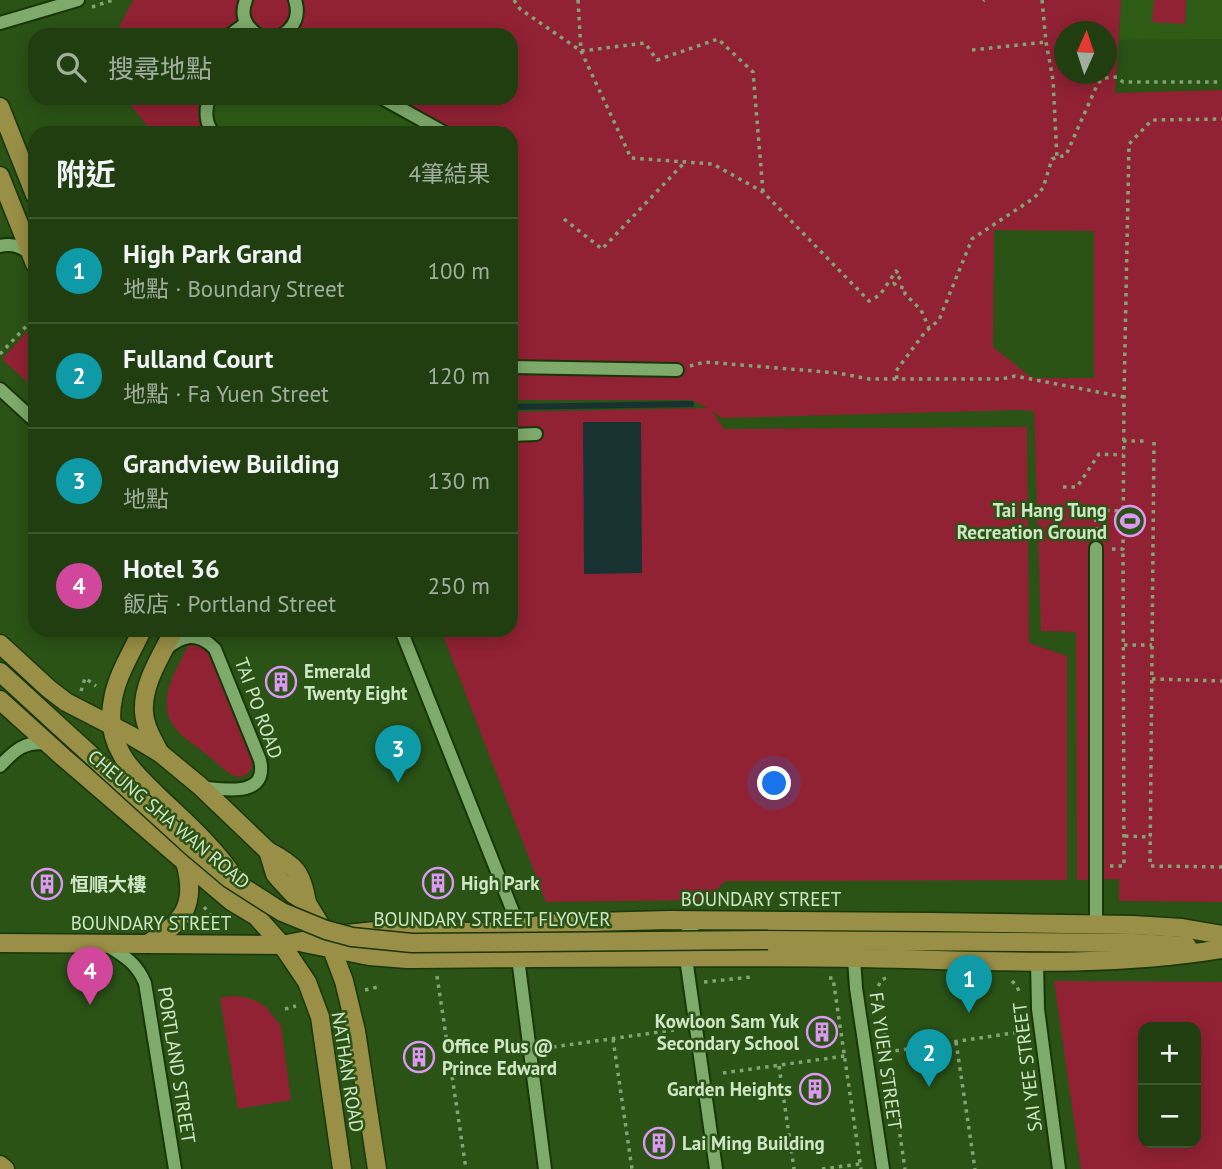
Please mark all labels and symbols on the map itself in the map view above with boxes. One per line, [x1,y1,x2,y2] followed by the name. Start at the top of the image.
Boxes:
[1054,21,1117,84] north arrow
[957,498,1107,544] place label: Tai Hang Tung Recreation Ground
[1113,504,1147,538] sports icon: Tai Hang Tung Recreation Ground
[230,654,288,762] street label: TAI PO ROAD
[304,659,408,705] place label: Emerald Twenty Eight
[264,665,298,699] building icon: Emerald Twenty Eight
[375,725,421,783] pin: 3
[83,744,255,894] street label: CHEUNG SHA WAN ROAD
[757,766,791,800] your location
[421,866,455,900] building icon: High Park
[30,867,64,901] building icon: 恒順大樓
[461,871,540,895] place label: High Park
[70,872,146,896] place label: 恒順大樓
[681,887,842,911] street label: BOUNDARY STREET
[373,907,611,931] street label: BOUNDARY STREET FLYOVER
[71,911,232,935] street label: BOUNDARY STREET
[67,947,113,1005] pin: 4
[946,955,992,1013] pin: 1
[153,985,201,1145] street label: PORTLAND STREET
[864,991,908,1132] street label: FA YUEN STREET
[1007,1001,1047,1133] street label: SAI YEE STREET
[655,1009,800,1055] place label: Kowloon Sam Yuk Secondary School
[327,1010,369,1134] street label: NATHAN ROAD
[805,1015,839,1049] building icon: Kowloon Sam Yuk Secondary School
[906,1029,952,1087] pin: 2
[442,1034,557,1080] place label: Office Plus @ Prince Edward
[402,1040,436,1074] building icon: Office Plus @ Prince Edward
[798,1072,832,1106] building icon: Garden Heights
[667,1077,792,1101] place label: Garden Heights
[642,1126,676,1160] building icon: Lai Ming Building
[682,1131,825,1155] place label: Lai Ming Building

